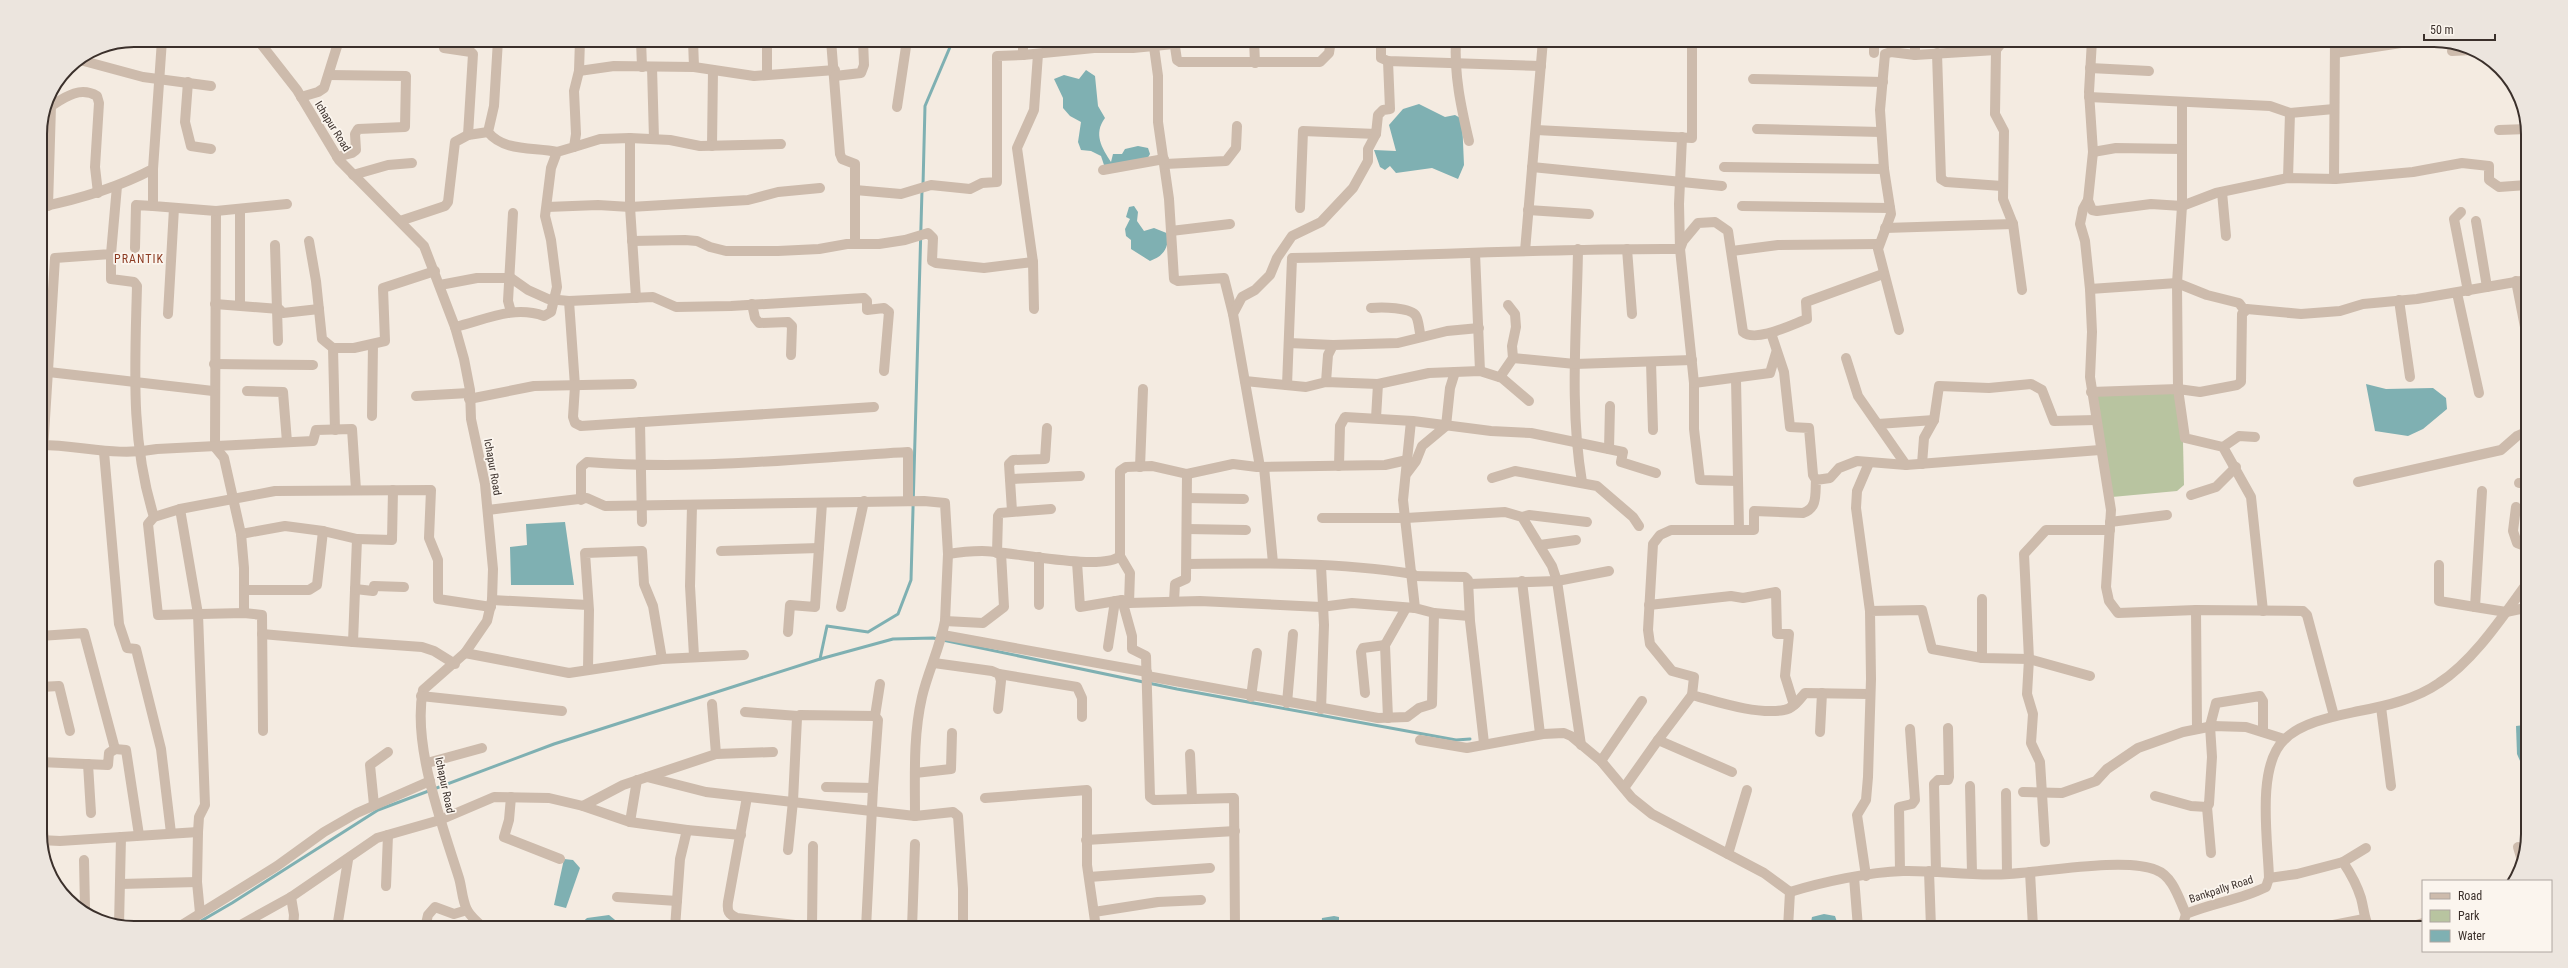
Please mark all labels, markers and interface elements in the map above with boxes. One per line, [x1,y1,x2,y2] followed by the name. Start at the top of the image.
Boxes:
[2424,16,2495,42] scale bar
[2430,23,2454,37] text: 50 m
[312,99,353,154] street label: Ichapur Road
[114,252,164,266] district label: PRANTIK
[481,438,504,496] street label: Ichapur Road
[432,756,457,814] street label: Ichapur Road
[2188,873,2255,906] street label: Bankpally Road
[2422,880,2552,952] legend
[2458,889,2482,903] text: Road
[2458,909,2480,923] text: Park
[2458,929,2486,943] text: Water

